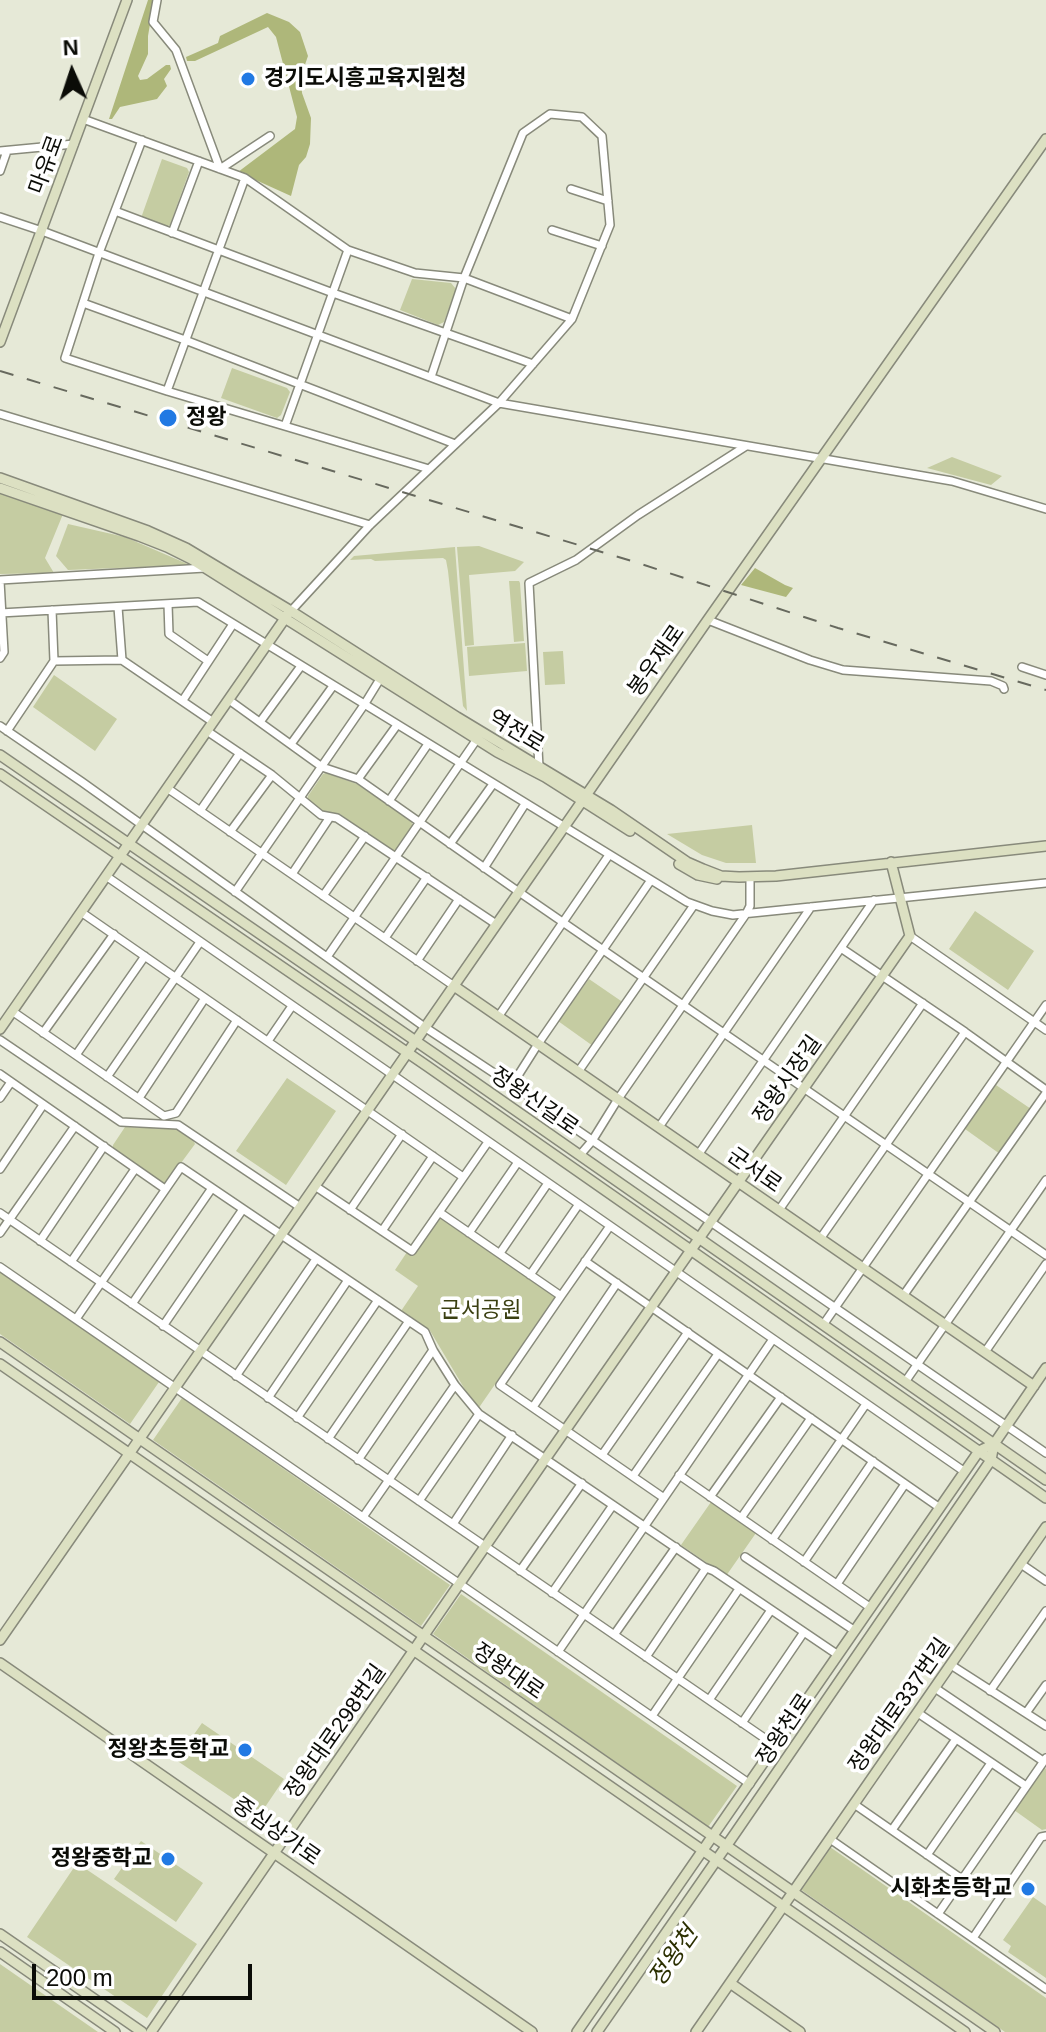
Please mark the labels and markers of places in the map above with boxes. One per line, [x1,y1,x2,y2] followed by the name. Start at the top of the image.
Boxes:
[264,66,466,92] place label: 경기도시흥교육지원청
[239,70,257,88] marker: 경기도시흥교육지원청
[186,405,226,431] place label: 정왕
[157,407,179,429] marker: 정왕
[108,1737,229,1763] place label: 정왕초등학교
[236,1741,254,1759] marker: 정왕초등학교
[51,1846,152,1872] place label: 정왕중학교
[159,1850,177,1868] marker: 정왕중학교
[891,1876,1012,1902] place label: 시화초등학교
[1019,1880,1037,1898] marker: 시화초등학교

